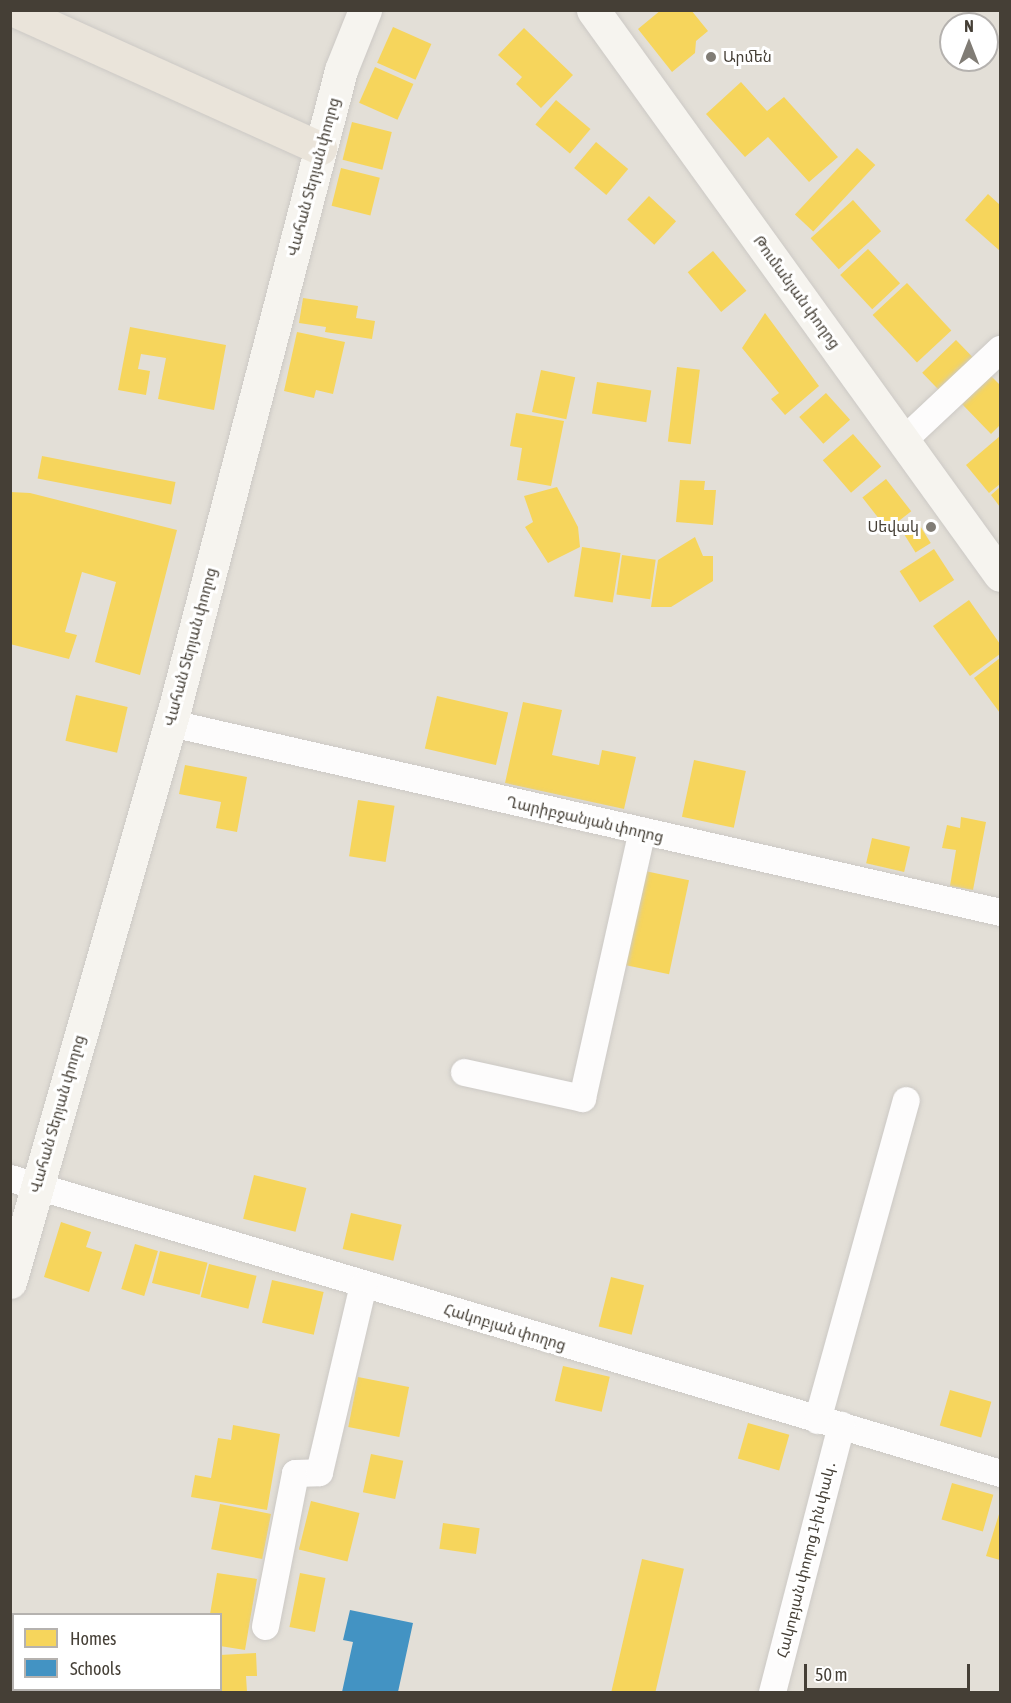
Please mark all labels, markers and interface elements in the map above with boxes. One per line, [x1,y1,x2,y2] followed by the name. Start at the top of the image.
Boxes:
[939,12,999,72] north arrow
[964,17,974,35] text: N
[723,48,772,66] place label: Արմեն
[704,50,718,64] marker: Արմեն
[283,96,343,258] street label: Վահան Տերյան փողոց
[750,232,844,352] street label: Թումանյան փողոց
[867,518,919,536] place label: Սեվակ
[924,520,938,534] marker: Սեվակ
[160,566,220,728] street label: Վահան Տերյան փողոց
[505,792,665,846] street label: Ղարիբջանյան փողոց
[26,1033,88,1195] street label: Վահան Տերյան փողոց
[442,1300,568,1354] street label: Հակոբյան փողոց
[773,1458,839,1660] street label: Հակոբյան փողոց 1-ին փակ․
[12,1613,222,1691] legend
[70,1628,116,1649] text: Homes
[807,1652,974,1690] scale bar
[70,1658,121,1679] text: Schools
[815,1664,847,1685] text: 50 m

